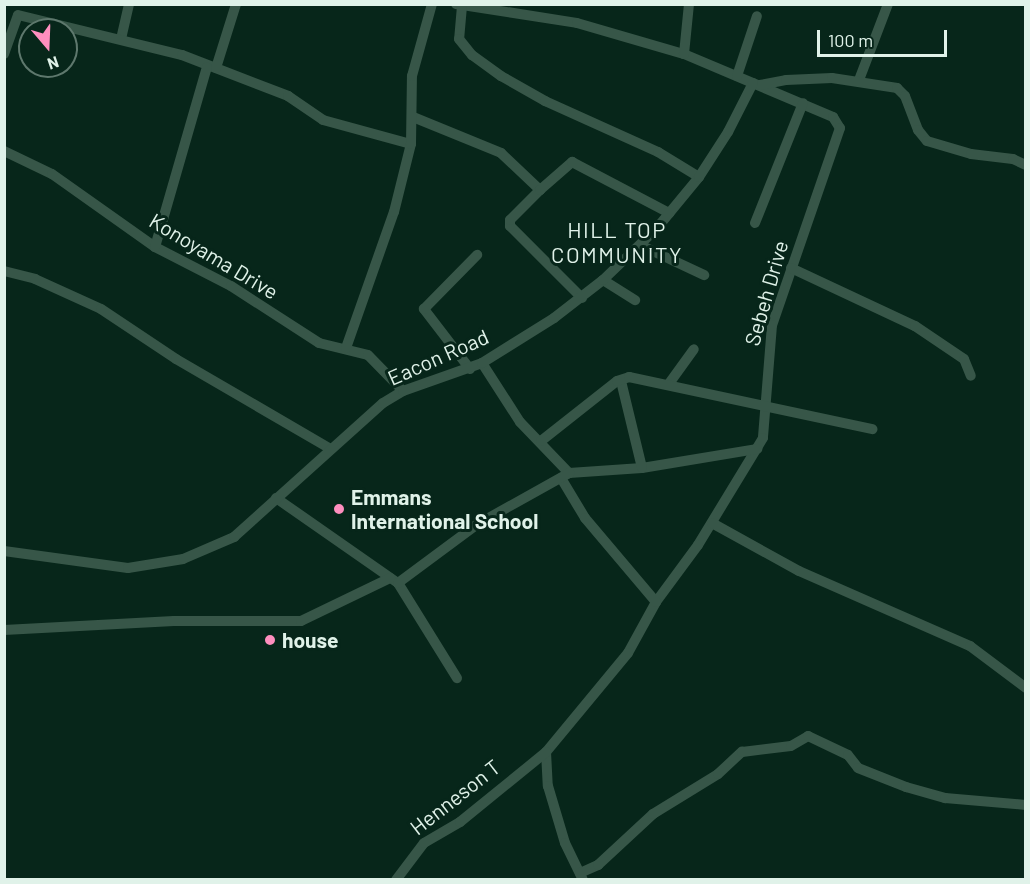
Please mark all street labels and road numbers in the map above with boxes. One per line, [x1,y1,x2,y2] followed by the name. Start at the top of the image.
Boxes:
[145,208,283,304] street label: Konoyama Drive
[739,237,793,349] street label: Sebeh Drive
[384,324,492,390] street label: Eacon Road
[405,754,505,840] street label: Henneson T

